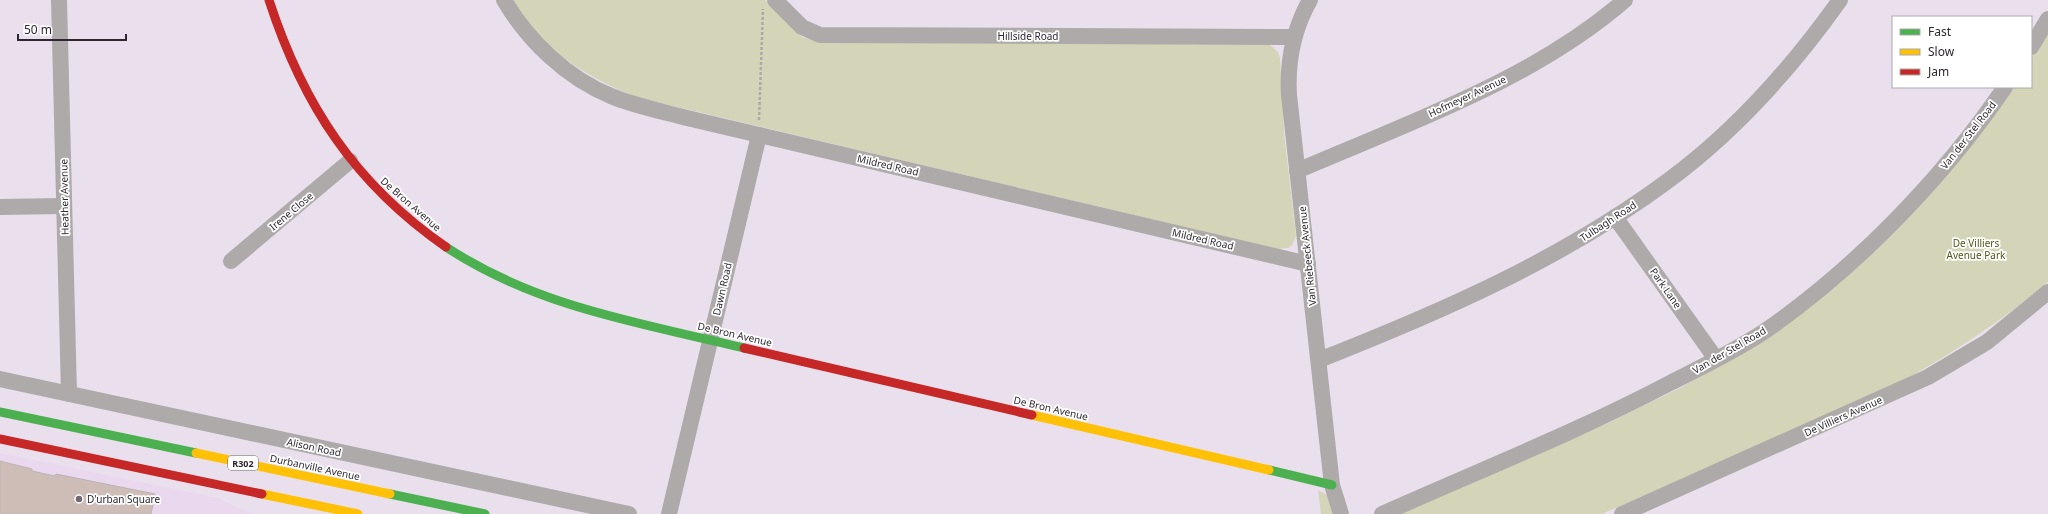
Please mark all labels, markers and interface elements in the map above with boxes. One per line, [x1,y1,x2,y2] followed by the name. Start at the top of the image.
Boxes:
[18,16,126,42] scale bar
[1892,16,2032,88] legend
[24,21,52,38] text: 50 m
[1928,23,1952,40] text: Fast
[998,29,1058,43] street label: Hillside Road
[1928,43,1955,60] text: Slow
[1927,63,1949,80] text: Jam
[1426,72,1508,120] street label: Hofmeyer Avenue
[1937,98,1999,172] street label: Van der Stel Road
[856,151,920,179] street label: Mildred Road
[56,159,72,235] street label: Heather Avenue
[378,174,445,234] street label: De Bron Avenue
[266,188,316,233] street label: Irene Close
[1577,198,1639,244] street label: Tulbagh Road
[1295,205,1319,306] street label: Van Riebeeck Avenue
[1171,225,1235,253] street label: Mildred Road
[1947,236,2006,262] park label: De Villiers Avenue Park
[709,261,735,317] street label: Dawn Road
[1647,265,1685,311] street label: Park Lane
[696,319,774,349] street label: De Bron Avenue
[1690,323,1768,377] street label: Van der Stel Road
[1802,392,1885,440] street label: De Villiers Avenue
[1012,393,1090,423] street label: De Bron Avenue
[286,434,342,460] street label: Alison Road
[269,451,362,483] street label: Durbanville Avenue
[228,456,258,470] road number: R302
[87,492,160,506] place label: D'urban Square
[74,494,84,504] marker: D'urban Square

